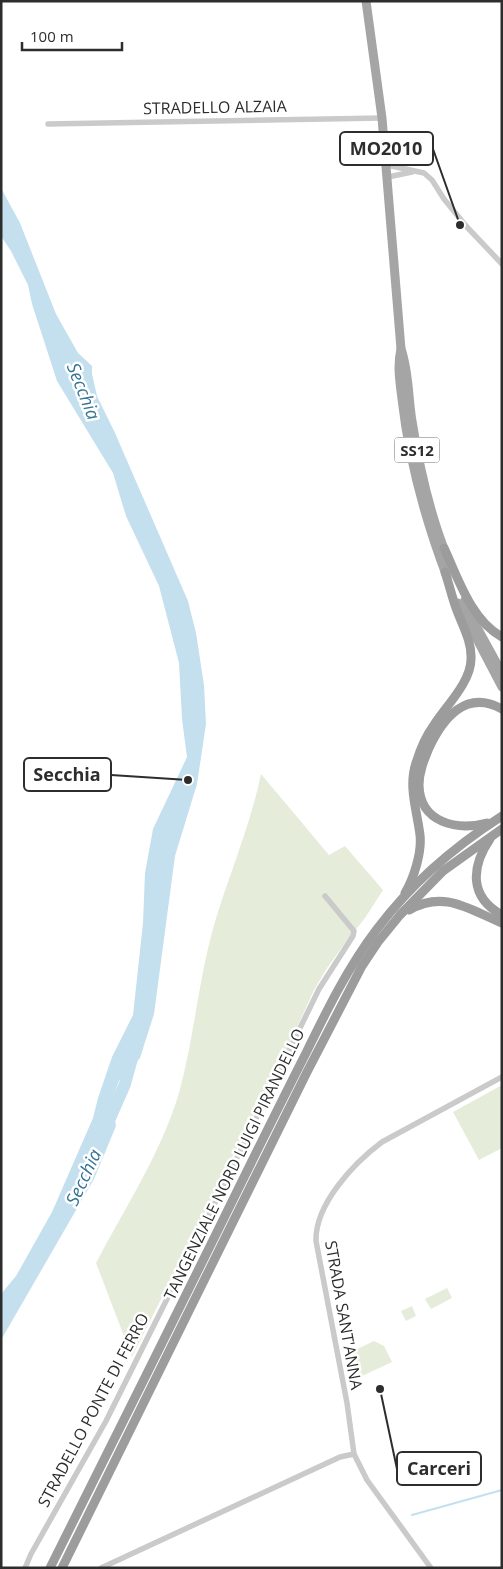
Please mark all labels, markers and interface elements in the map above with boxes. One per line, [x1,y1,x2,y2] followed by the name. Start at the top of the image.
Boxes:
[22,20,122,52] scale bar
[30,26,74,46] text: 100 m
[143,95,288,119] street label: STRADELLO ALZAIA
[340,132,433,165] callout: MO2010
[350,136,422,160] text: MO2010
[62,359,106,423] water label: Secchia
[394,438,440,462] road number: SS12
[24,758,111,791] callout: Secchia
[33,762,101,786] text: Secchia
[159,1025,309,1303] street label: TANGENZIALE NORD LUIGI PIRANDELLO
[60,1145,106,1209] water label: Secchia
[320,1239,368,1392] street label: STRADA SANT'ANNA
[32,1309,154,1511] street label: STRADELLO PONTE DI FERRO
[397,1452,481,1485] callout: Carceri
[407,1456,471,1480] text: Carceri

